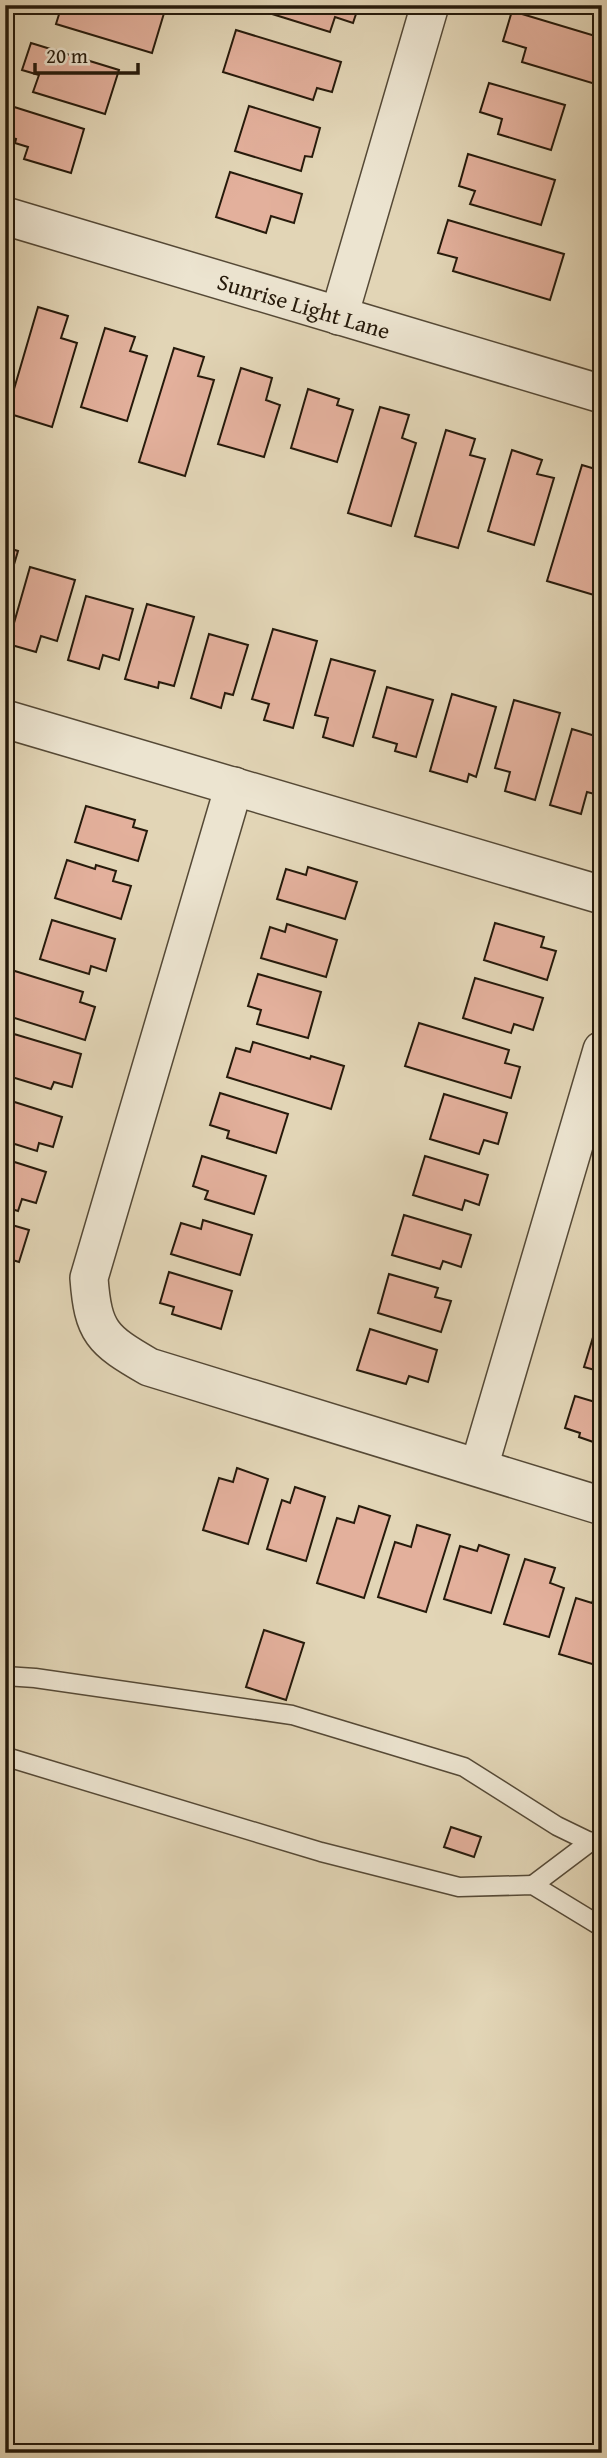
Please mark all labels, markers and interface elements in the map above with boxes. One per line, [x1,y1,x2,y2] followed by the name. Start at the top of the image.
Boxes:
[35,32,138,76] scale bar
[46,40,88,71] text: 20 m
[214,264,394,346] street label: Sunrise Light Lane

